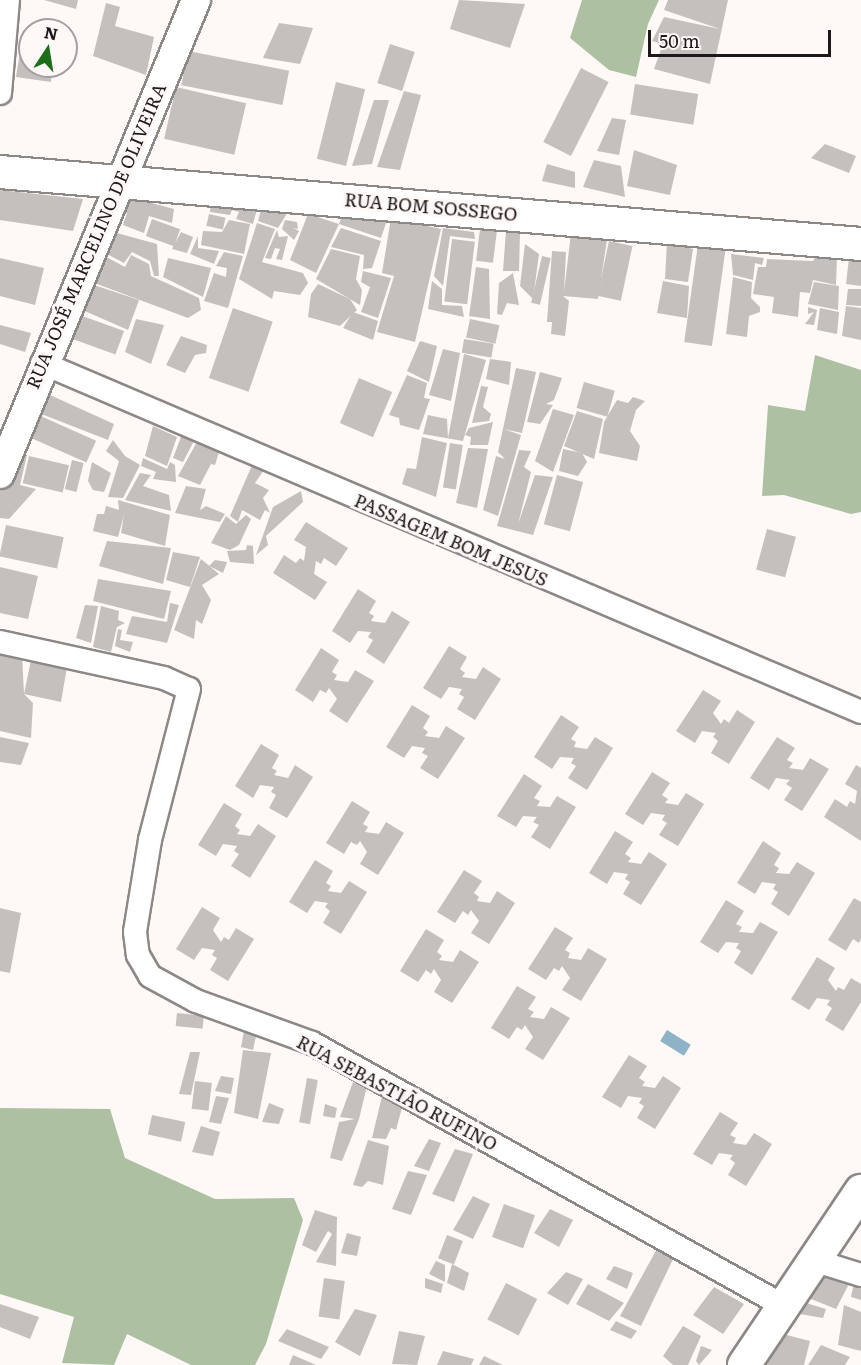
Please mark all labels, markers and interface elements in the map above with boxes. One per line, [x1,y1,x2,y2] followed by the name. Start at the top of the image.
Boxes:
[18,18,78,78] north arrow
[651,18,834,56] scale bar
[42,19,60,45] text: N
[659,27,700,54] text: 50 m
[22,80,170,392] street label: RUA JOSÉ MARCELINO DE OLIVEIRA
[344,189,518,225] street label: RUA BOM SOSSEGO
[351,489,551,591] street label: PASSAGEM BOM JESUS
[293,1031,501,1155] street label: RUA SEBASTIÃO RUFINO

